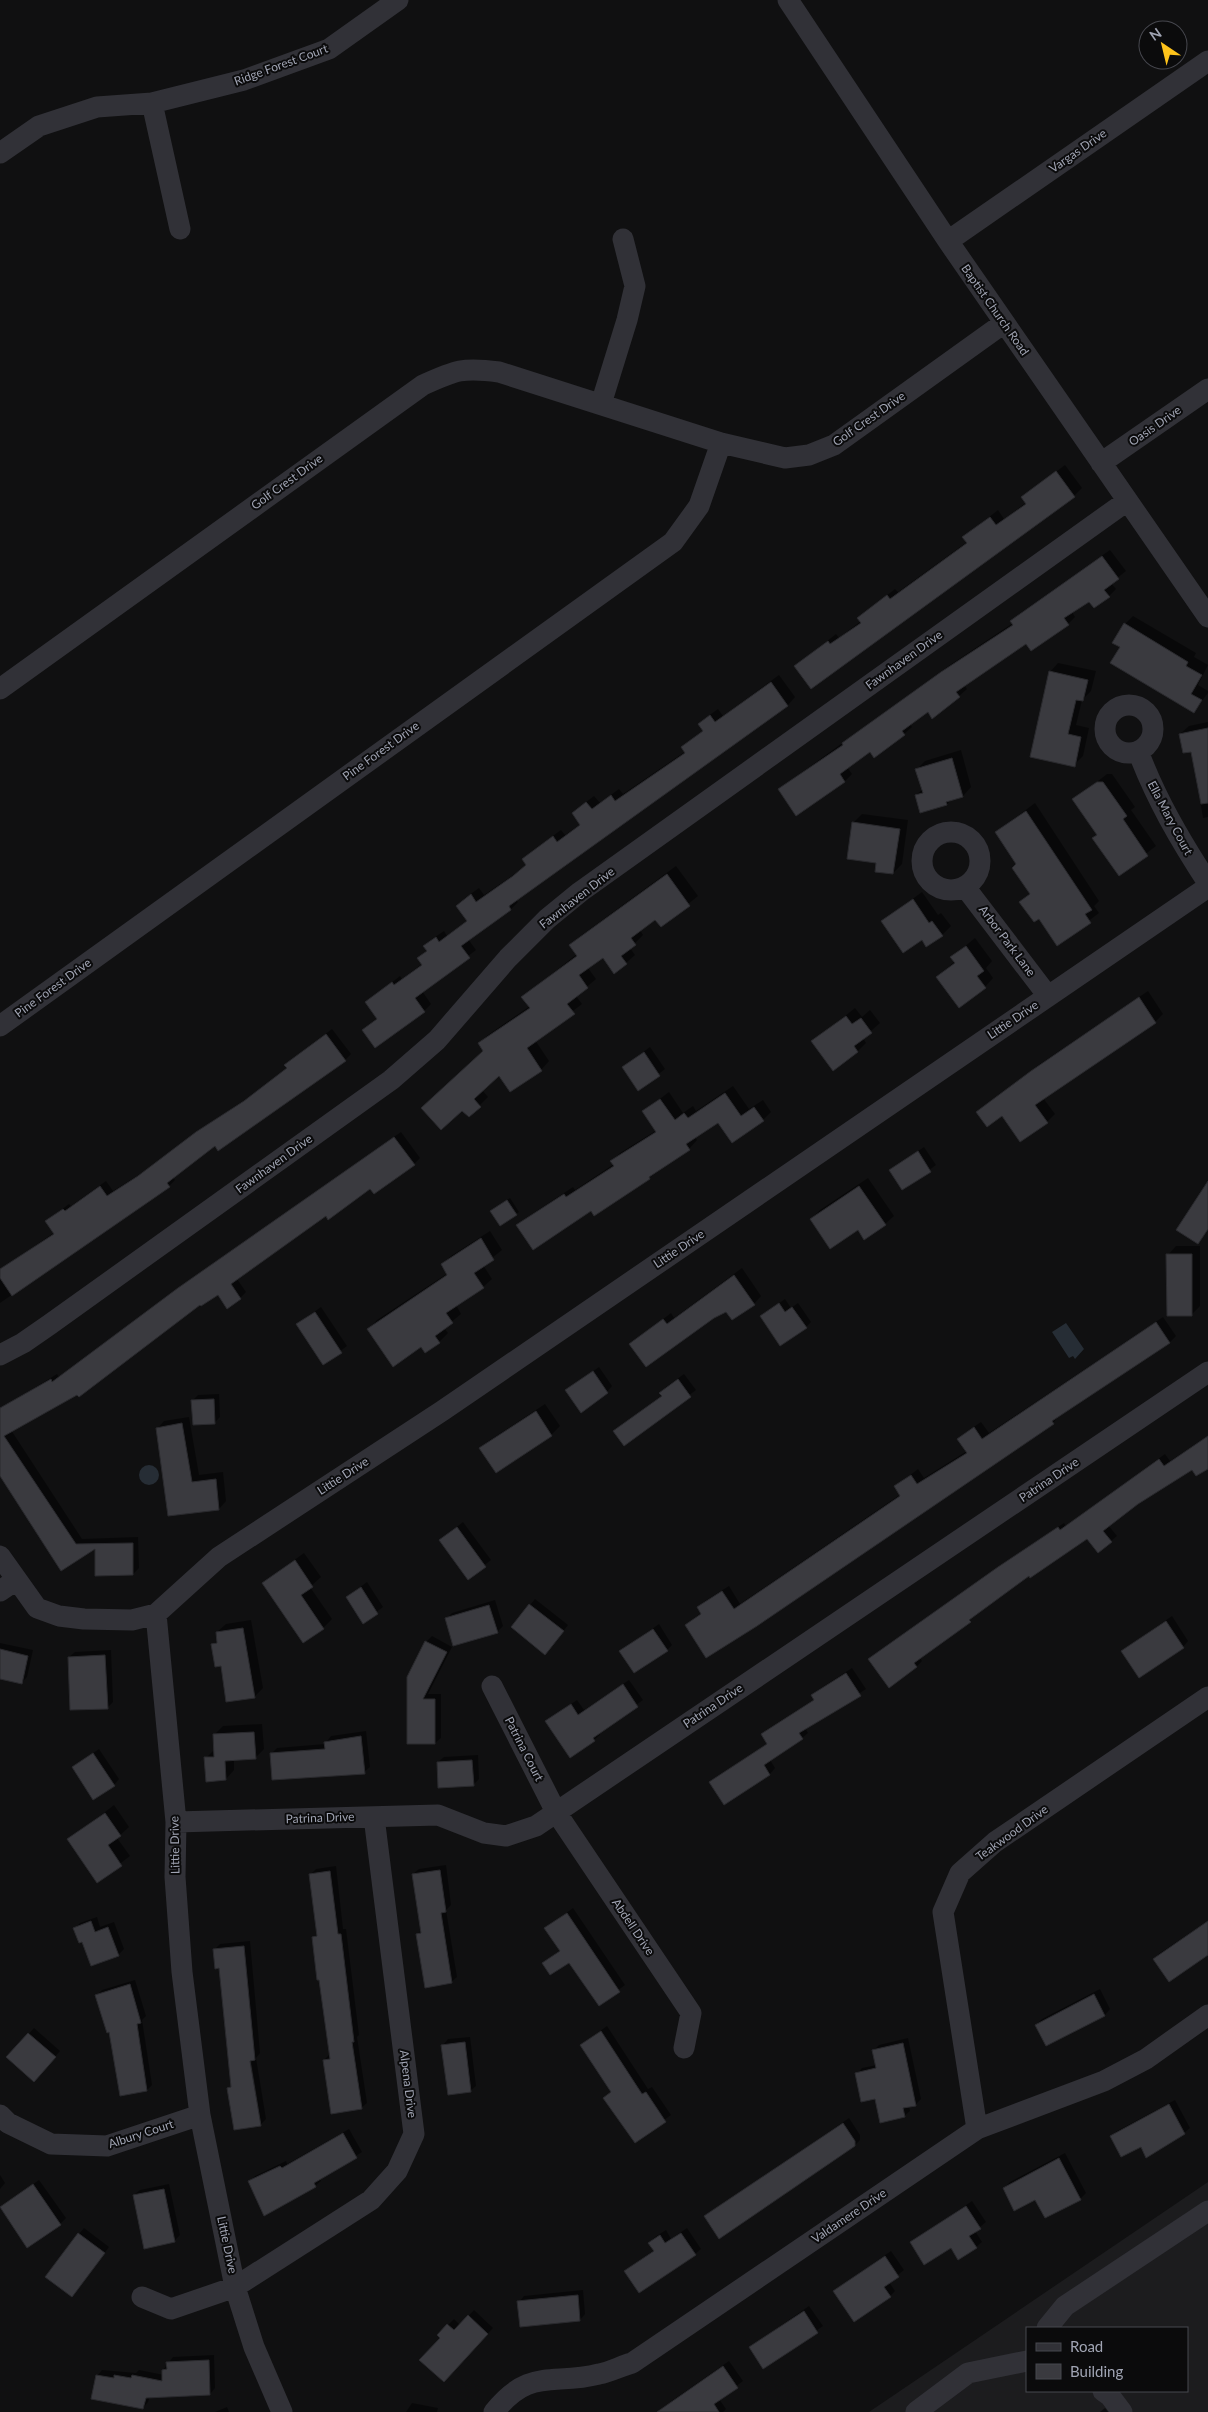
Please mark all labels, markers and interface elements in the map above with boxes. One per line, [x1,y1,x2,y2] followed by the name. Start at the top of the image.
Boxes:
[1138,20,1188,70] north arrow
[1146,24,1165,44] text: N
[232,40,330,88] street label: Ridge Forest Court
[1046,125,1109,176] street label: Vargas Drive
[958,261,1032,358] street label: Baptist Church Road
[830,388,908,449] street label: Golf Crest Drive
[1126,402,1184,449] street label: Oasis Drive
[248,451,326,513] street label: Golf Crest Drive
[862,627,945,692] street label: Fawnhaven Drive
[340,718,422,783] street label: Pine Forest Drive
[1145,778,1197,858] street label: Ella Mary Court
[536,864,617,932] street label: Fawnhaven Drive
[976,902,1039,979] street label: Arbor Park Lane
[12,955,94,1020] street label: Pine Forest Drive
[984,997,1041,1042] street label: Littie Drive
[232,1131,315,1196] street label: Fawnhaven Drive
[650,1226,707,1271] street label: Littie Drive
[314,1453,371,1498] street label: Littie Drive
[1016,1454,1081,1505] street label: Patrina Drive
[680,1680,745,1731] street label: Patrina Drive
[502,1714,547,1784] street label: Patrina Court
[973,1801,1051,1864] street label: Teakwood Drive
[285,1809,355,1826] street label: Patrina Drive
[166,1816,183,1874] street label: Littie Drive
[609,1895,658,1958] street label: Abdell Drive
[397,2049,420,2119] street label: Alpena Drive
[106,2116,176,2151] street label: Albury Court
[808,2185,889,2246] street label: Valdamere Drive
[214,2215,241,2275] street label: Littie Drive
[1026,2327,1188,2392] legend
[1070,2337,1103,2355] text: Road
[1070,2362,1123,2380] text: Building

